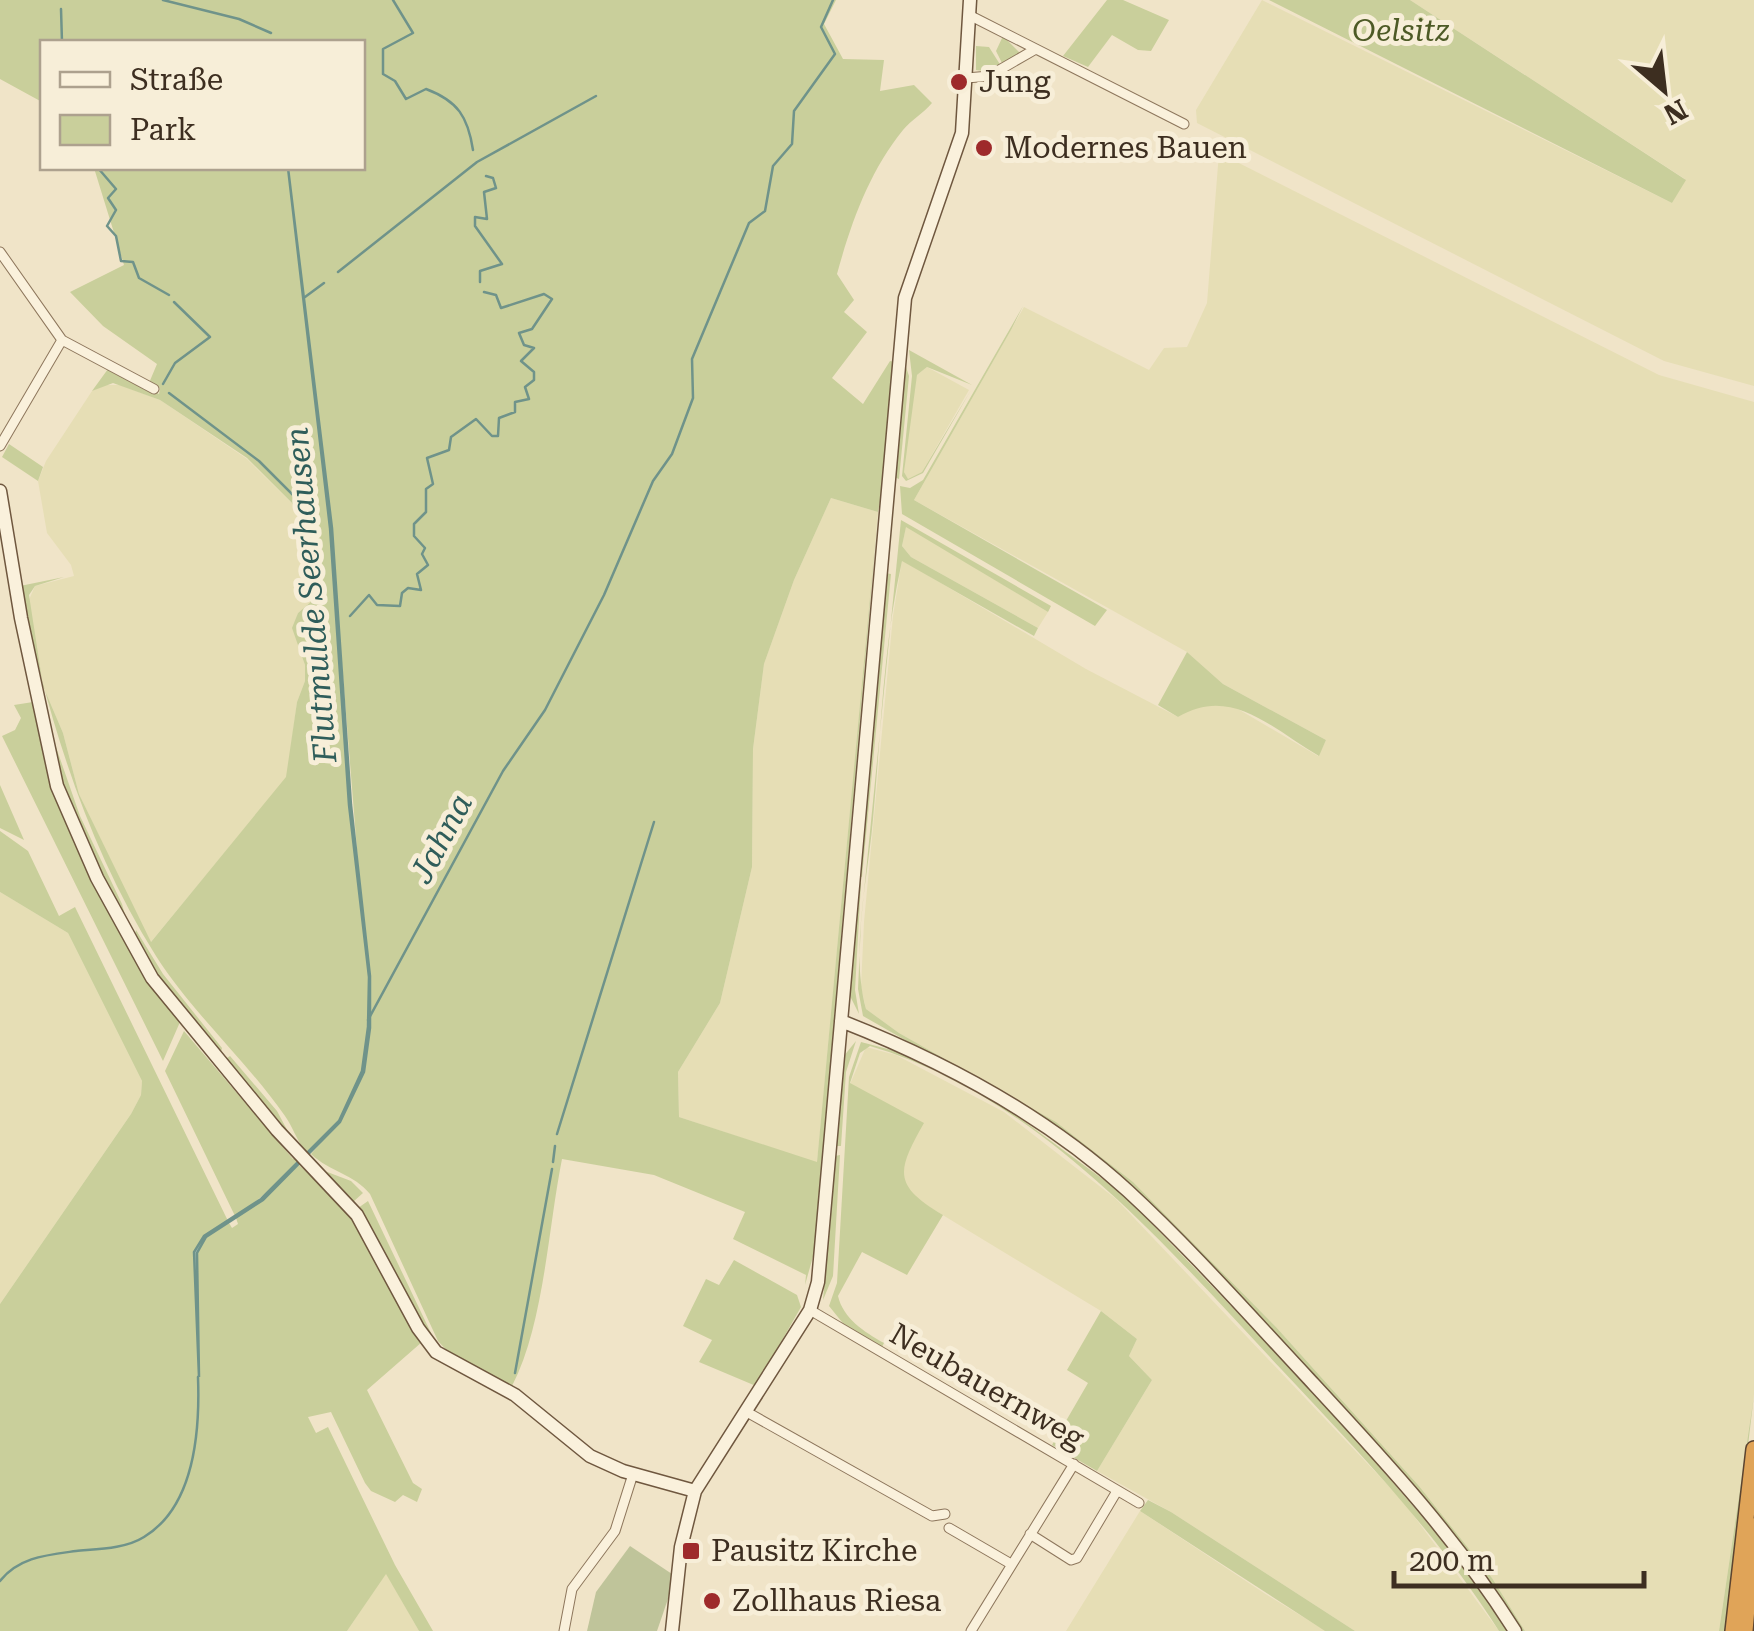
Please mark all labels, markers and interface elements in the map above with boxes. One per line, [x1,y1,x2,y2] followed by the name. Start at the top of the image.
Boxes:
[1352,13,1450,48] park label: Oelsitz
[40,40,365,170] legend
[1614,40,1714,140] north arrow
[130,62,223,97] text: Straße
[979,64,1051,99] place label: Jung
[948,71,970,93] marker: Jung
[1658,92,1693,131] text: N
[130,112,196,147] text: Park
[1004,130,1247,165] place label: Modernes Bauen
[973,137,995,159] marker: Modernes Bauen
[277,426,345,765] water label: Flutmulde Seerhausen
[401,787,480,890] water label: Jahna
[884,1316,1090,1455] street label: Neubauernweg
[1394,1526,1644,1588] scale bar
[711,1533,917,1568] place label: Pausitz Kirche
[680,1540,702,1562] marker: Pausitz Kirche
[1409,1543,1494,1578] text: 200 m
[732,1583,941,1618] place label: Zollhaus Riesa
[701,1590,723,1612] marker: Zollhaus Riesa

